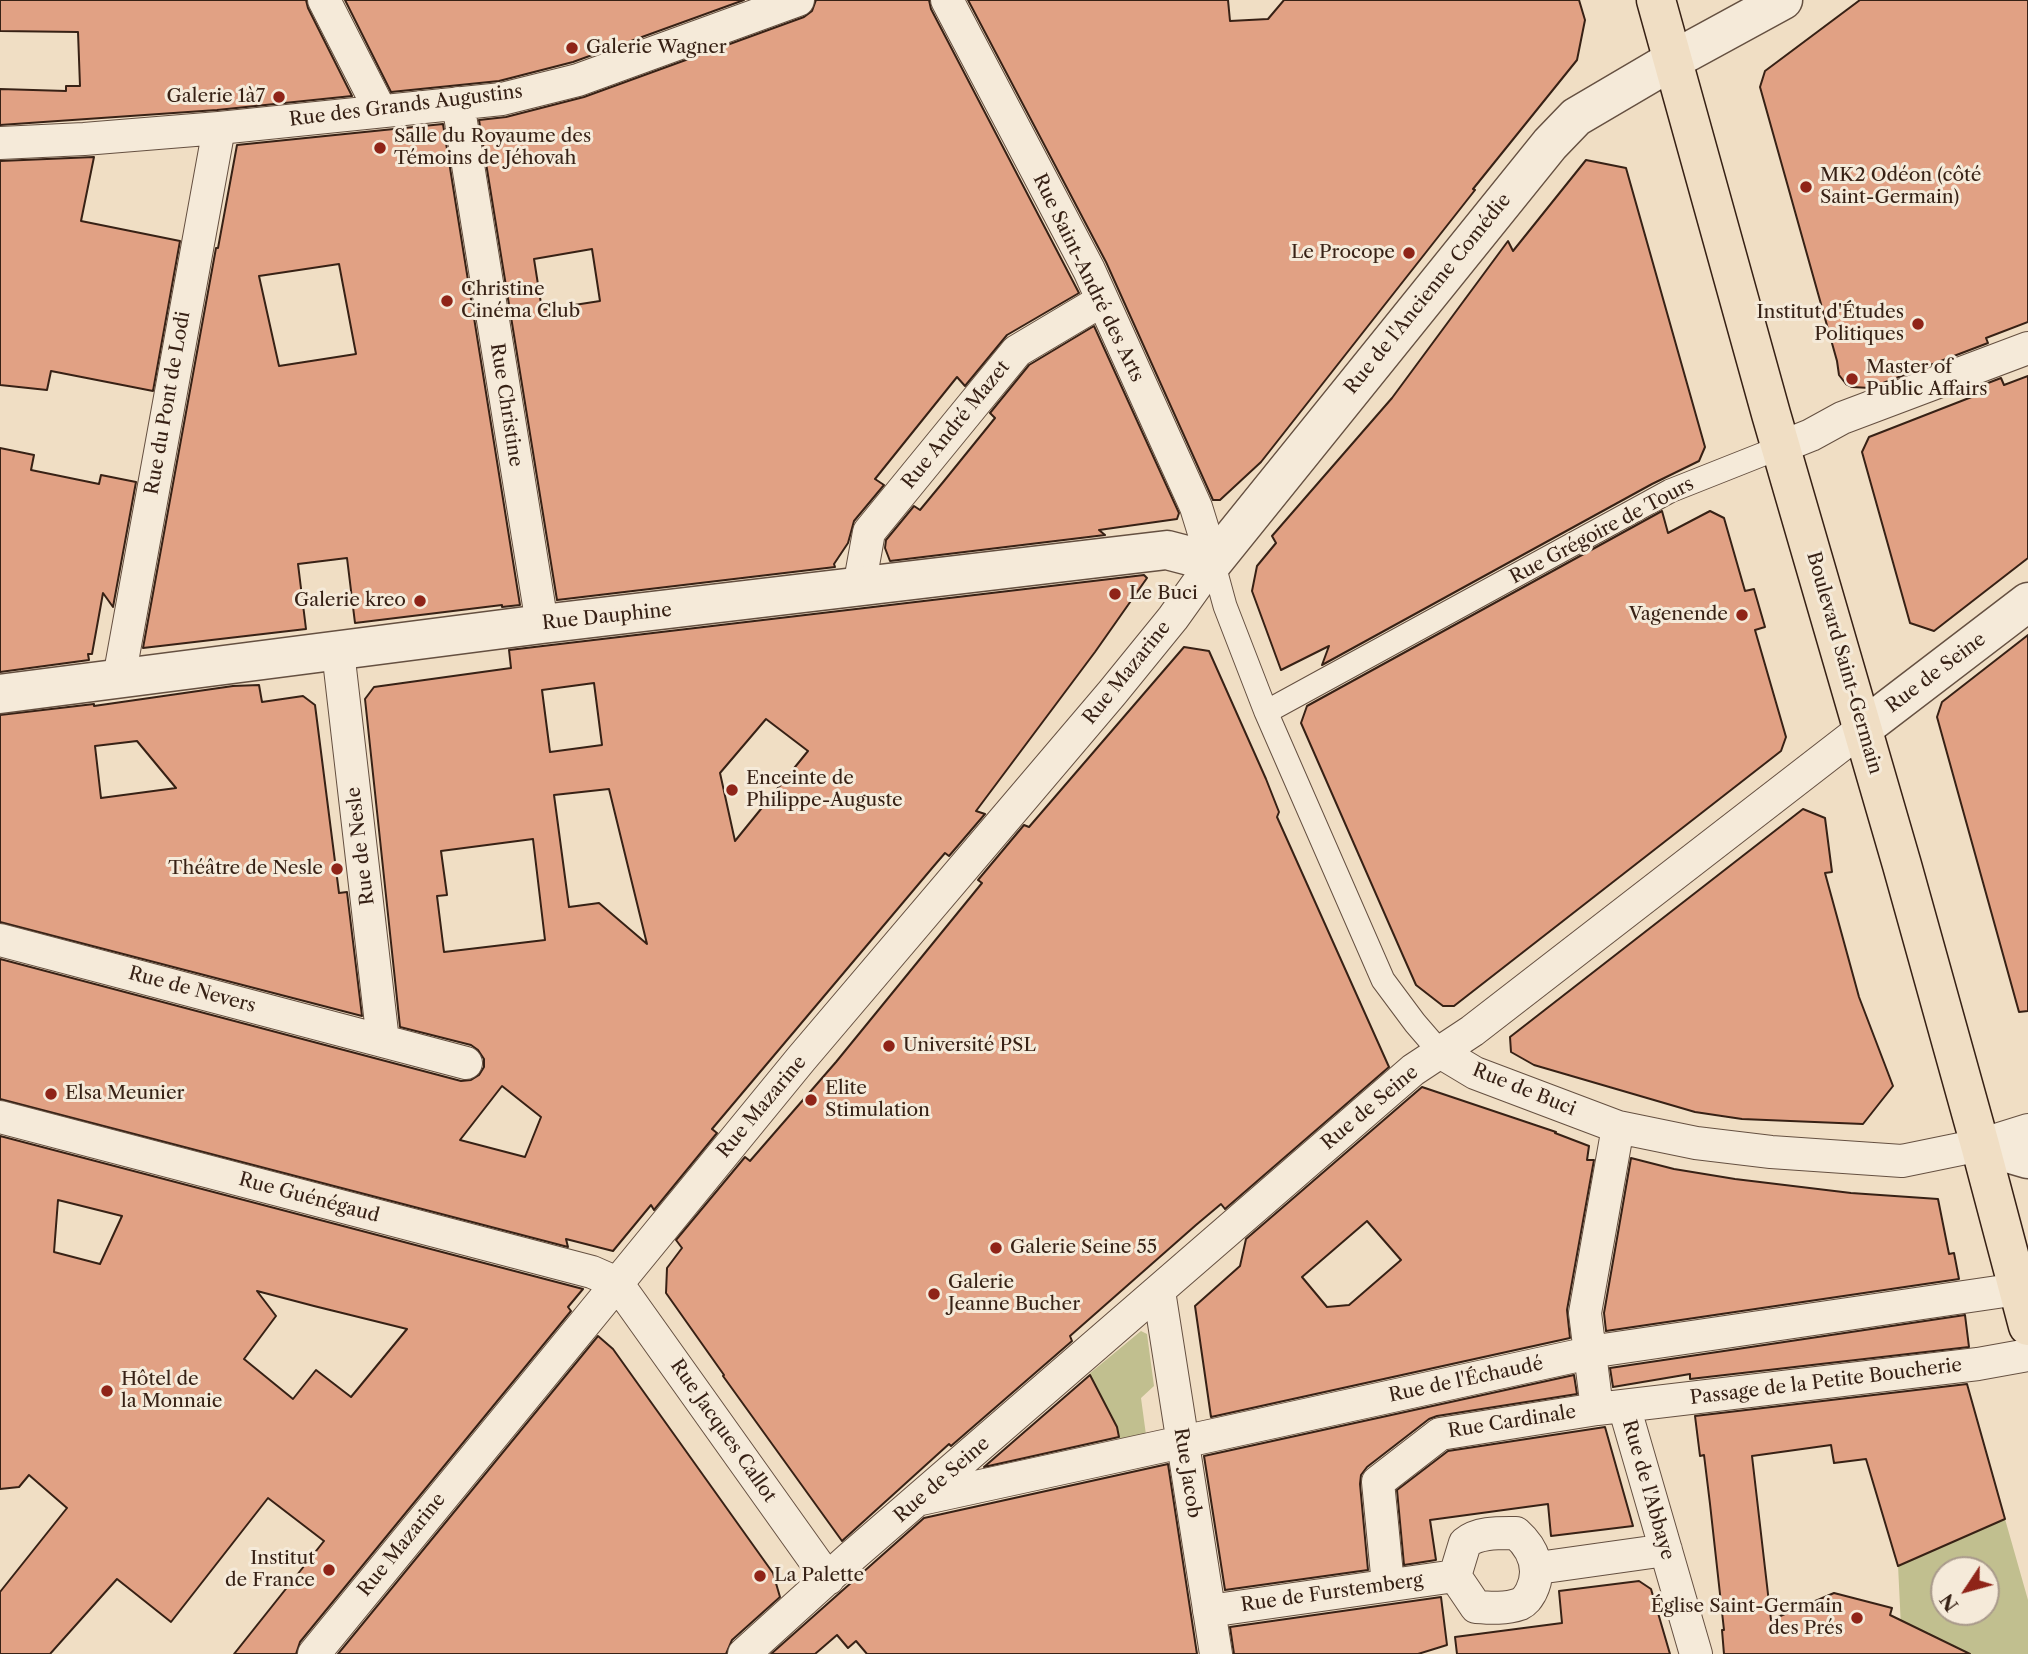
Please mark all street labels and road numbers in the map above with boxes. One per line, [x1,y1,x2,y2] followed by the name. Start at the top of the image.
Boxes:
[288,80,524,132] street label: Rue des Grands Augustins
[1028,170,1148,386] street label: Rue Saint-André des Arts
[1340,189,1516,399] street label: Rue de l'Ancienne Comédie
[141,310,195,496] street label: Rue du Pont de Lodi
[485,342,527,468] street label: Rue Christine
[897,356,1015,494] street label: Rue André Mazet
[1506,473,1698,589] street label: Rue Grégoire de Tours
[1801,549,1887,777] street label: Boulevard Saint-Germain
[541,599,673,635] street label: Rue Dauphine
[1078,617,1176,729] street label: Rue Mazarine
[1882,628,1990,718] street label: Rue de Seine
[342,786,380,906] street label: Rue de Nesle
[126,962,258,1018] street label: Rue de Nevers
[713,1051,811,1163] street label: Rue Mazarine
[1469,1059,1579,1121] street label: Rue de Buci
[1317,1061,1423,1155] street label: Rue de Seine
[236,1168,382,1228] street label: Rue Guénégaud
[1387,1353,1545,1407] street label: Rue de l'Échaudé
[1689,1354,1963,1410] street label: Passage de la Petite Boucherie
[665,1355,781,1507] street label: Rue Jacques Callot
[1446,1401,1578,1443] street label: Rue Cardinale
[1617,1417,1679,1563] street label: Rue de l'Abbaye
[1169,1426,1205,1520] street label: Rue Jacob
[890,1432,994,1528] street label: Rue de Seine
[353,1489,451,1601] street label: Rue Mazarine
[1239,1569,1425,1617] street label: Rue de Furstemberg

